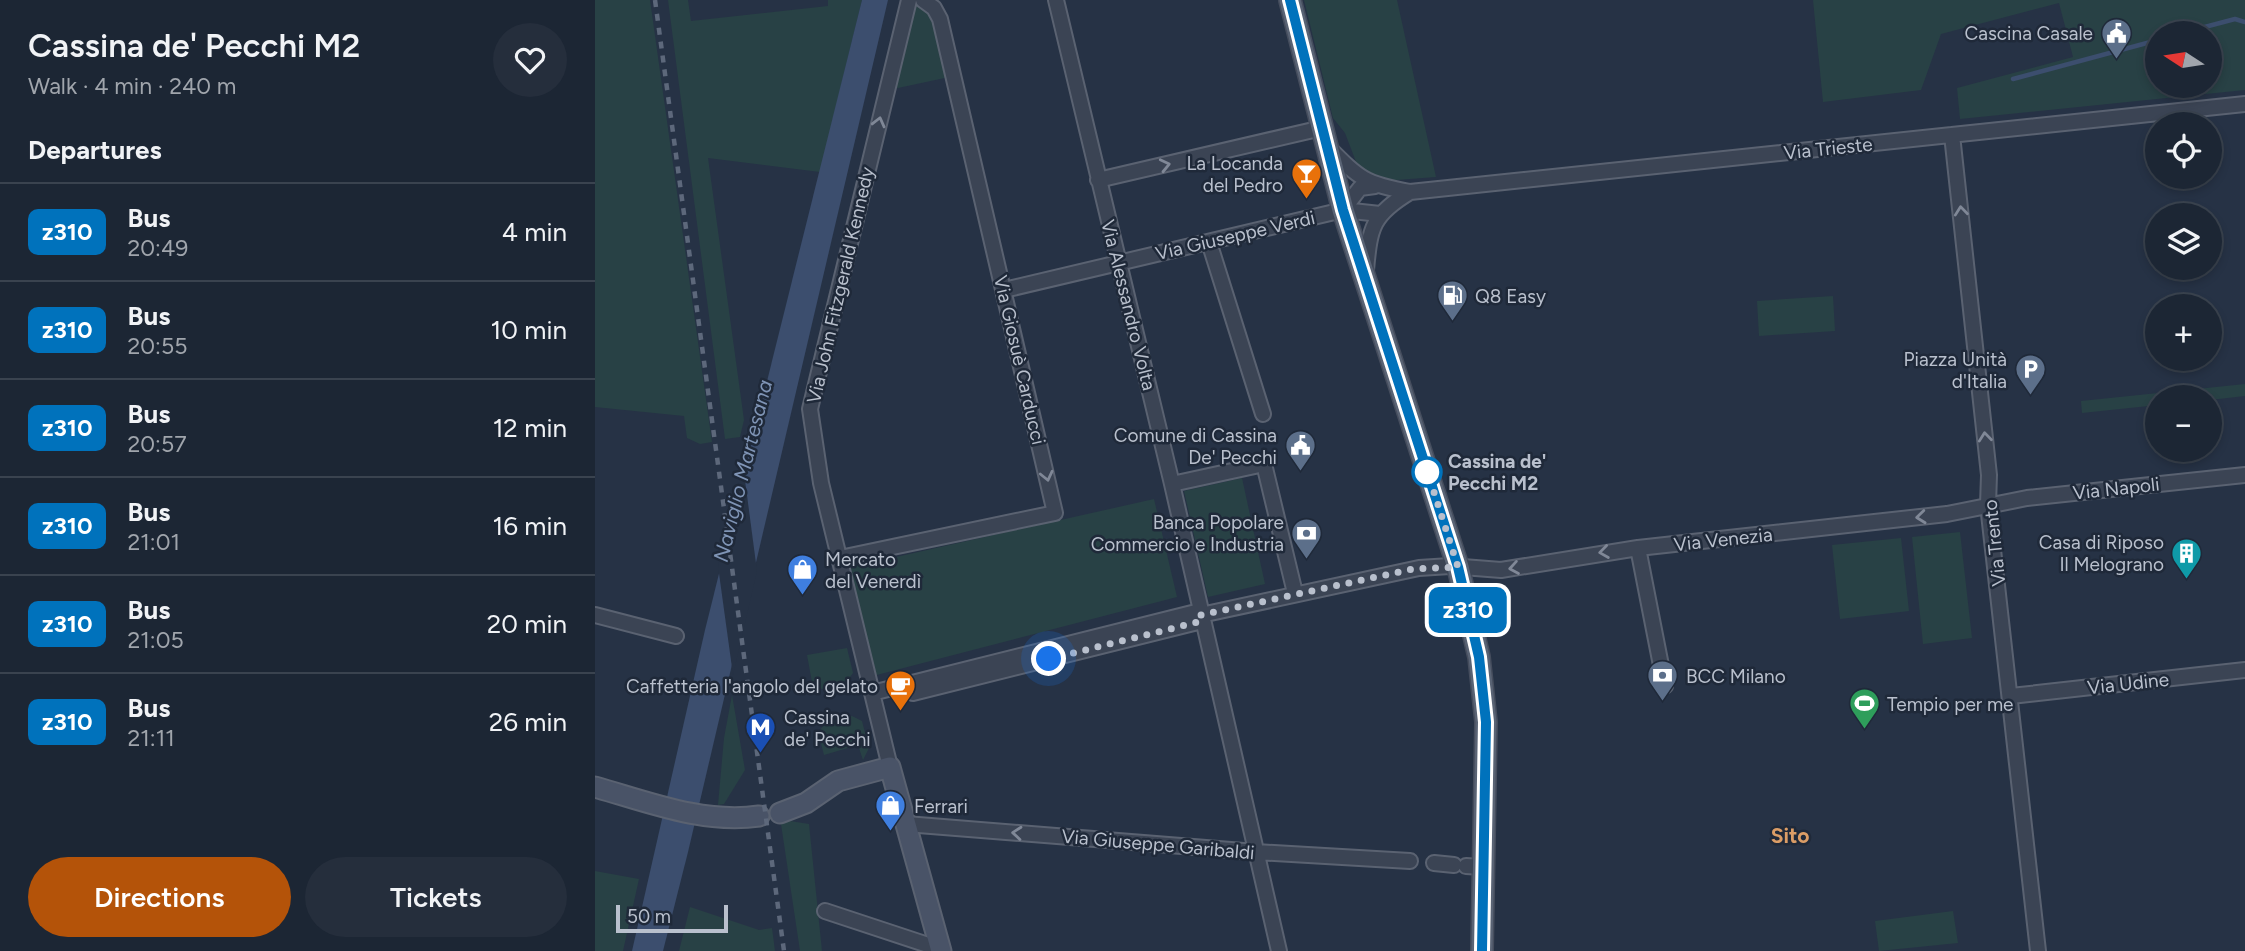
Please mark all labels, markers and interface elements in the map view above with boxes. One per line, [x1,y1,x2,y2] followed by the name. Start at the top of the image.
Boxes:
[2099,16,2133,60] public building icon: Cascina Casale
[2145,21,2223,98] north arrow
[2145,21,2222,462] map controls
[1965,22,2093,45] place label: Cascina Casale
[493,23,567,97] button: heart
[28,26,360,65] text: Cassina de' Pecchi M2
[28,72,236,100] text: Walk · 4 min · 240 m
[2145,112,2222,189] button: locate
[871,117,885,129] one-way arrow
[1783,132,1874,165] street label: Via Trieste
[28,134,162,166] text: Departures
[1186,152,1283,197] place label: La Locanda del Pedro
[1289,157,1323,201] bar icon: La Locanda del Pedro
[1159,159,1171,173] one-way arrow
[802,165,879,406] street label: Via John Fitzgerald Kennedy
[127,202,170,234] text: Bus
[2145,203,2222,280] button: layers
[1953,205,1968,217] one-way arrow
[1153,206,1317,265] street label: Via Giuseppe Verdi
[502,216,567,248] text: 4 min
[42,217,92,246] text: z310
[1096,217,1161,393] street label: Via Alessandro Volta
[127,234,188,262] text: 20:49
[989,273,1050,447] street label: Via Giosuè Carducci
[1435,279,1469,323] fuel station icon: Q8 Easy
[1475,285,1546,308] place label: Q8 Easy
[2145,294,2222,371] button: +
[127,300,170,332] text: Bus
[491,314,567,346] text: 10 min
[42,315,92,344] text: z310
[127,332,187,360] text: 20:55
[1904,348,2007,393] place label: Piazza Unità d'Italia
[2013,353,2047,397] parking icon: Piazza Unità d'Italia
[708,377,777,564] water label: Naviglio Martesana
[2145,385,2222,462] button: −
[127,398,170,430] text: Bus
[493,412,567,444] text: 12 min
[42,413,92,442] text: z310
[1114,424,1277,469] place label: Comune di Cassina De' Pecchi
[1283,429,1317,473] public building icon: Comune di Cassina De' Pecchi
[127,430,186,458] text: 20:57
[1978,431,1993,442] one-way arrow
[1448,450,1547,495] place label: Cassina de' Pecchi M2
[1412,457,1442,487] marker: Cassina de' Pecchi M2
[1038,470,1053,482] one-way arrow
[2071,473,2161,504] street label: Via Napoli
[127,496,170,528] text: Bus
[1979,498,2010,587] street label: Via Trento
[492,510,567,542] text: 16 min
[1915,510,1927,525] one-way arrow
[42,511,92,540] text: z310
[1091,511,1284,556] place label: Banca Popolare Commercio e Industria
[1290,516,1324,560] bank icon: Banca Popolare Commercio e Industria
[1673,523,1774,556] street label: Via Venezia
[127,528,180,556] text: 21:01
[2039,531,2164,576] place label: Casa di Riposo Il Melograno
[2170,536,2204,580] building icon: Casa di Riposo Il Melograno
[1598,545,1610,560] one-way arrow
[825,548,922,593] place label: Mercato del Venerdì
[785,553,819,597] shop icon: Mercato del Venerdì
[1508,560,1520,575] one-way arrow
[1419,587,1517,633] line badge: z310
[127,594,170,626] text: Bus
[1443,595,1493,624] text: z310
[487,608,567,640] text: 20 min
[42,609,92,638] text: z310
[127,626,184,654] text: 21:05
[1031,641,1066,676] your location
[1646,659,1680,703] bank icon: BCC Milano
[1686,665,1786,688] place label: BCC Milano
[2086,668,2170,699] street label: Via Udine
[884,669,918,713] cafe icon: Caffetteria l'angolo del gelato
[626,675,878,698] place label: Caffetteria l'angolo del gelato
[1847,687,1881,731] sports icon: Tempio per me
[127,692,170,724] text: Bus
[1887,693,2013,716] place label: Tempio per me
[489,706,567,738] text: 26 min
[784,706,871,751] place label: Cassina de' Pecchi
[42,707,92,736] text: z310
[744,711,778,755] metro station icon: Cassina de' Pecchi
[127,724,175,752] text: 21:11
[874,789,908,833] shop icon: Ferrari
[914,795,968,818] place label: Ferrari
[1771,823,1809,848] district label: Sito
[1060,825,1255,864] street label: Via Giuseppe Garibaldi
[1011,826,1022,841] one-way arrow
[28,857,291,937] button: Directions
[305,857,567,937] button: Tickets
[616,902,728,934] scale bar
[627,905,671,928] text: 50 m

